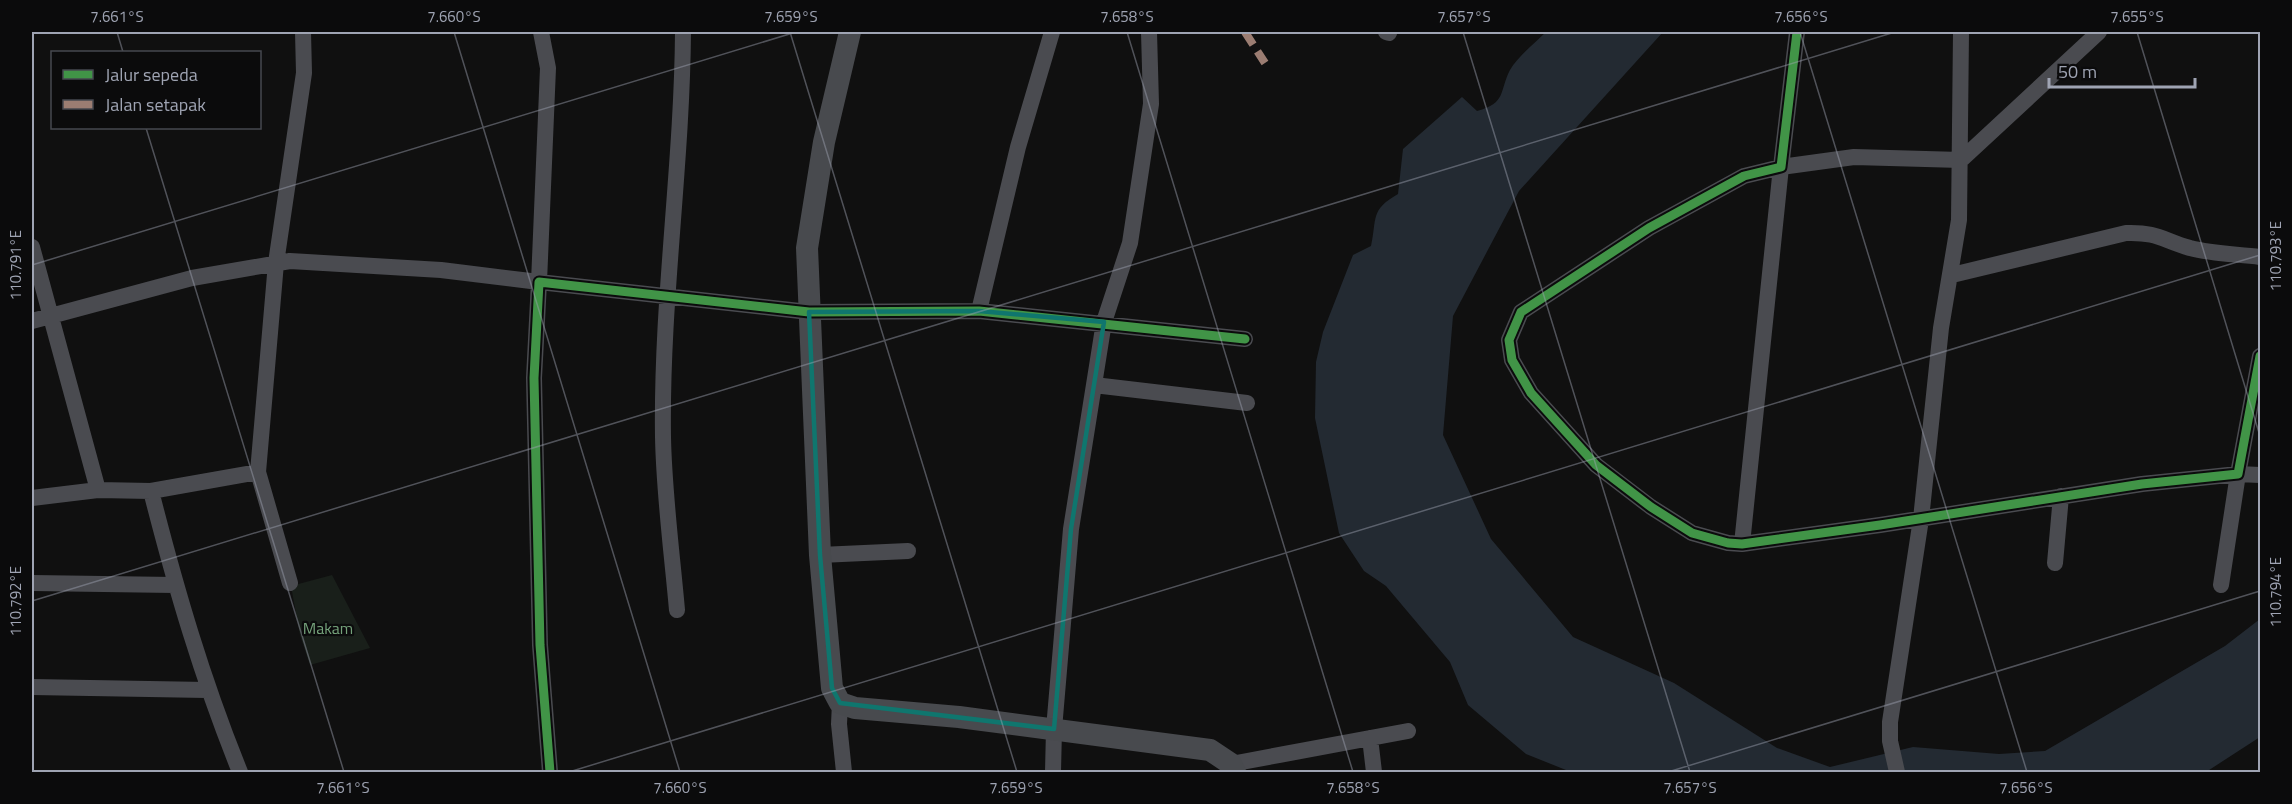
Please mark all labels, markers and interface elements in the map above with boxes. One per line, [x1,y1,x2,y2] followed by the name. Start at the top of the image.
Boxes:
[90,5,144,28] text: 7.661°S
[427,5,481,28] text: 7.660°S
[764,5,818,28] text: 7.659°S
[1100,5,1154,28] text: 7.658°S
[1437,5,1491,28] text: 7.657°S
[1774,5,1828,28] text: 7.656°S
[2110,5,2164,28] text: 7.655°S
[51,51,261,129] legend
[2049,51,2194,89] scale bar
[2058,58,2097,85] text: 50 m
[105,61,198,88] text: Jalur sepeda
[105,91,206,118] text: Jalan setapak
[2264,221,2287,291] text: 110.793°E
[4,230,27,300] text: 110.791°E
[2264,557,2287,627] text: 110.794°E
[4,566,27,636] text: 110.792°E
[303,616,353,640] park label: Makam
[316,776,370,799] text: 7.661°S
[653,776,707,799] text: 7.660°S
[989,776,1043,799] text: 7.659°S
[1326,776,1380,799] text: 7.658°S
[1663,776,1717,799] text: 7.657°S
[1999,776,2053,799] text: 7.656°S

